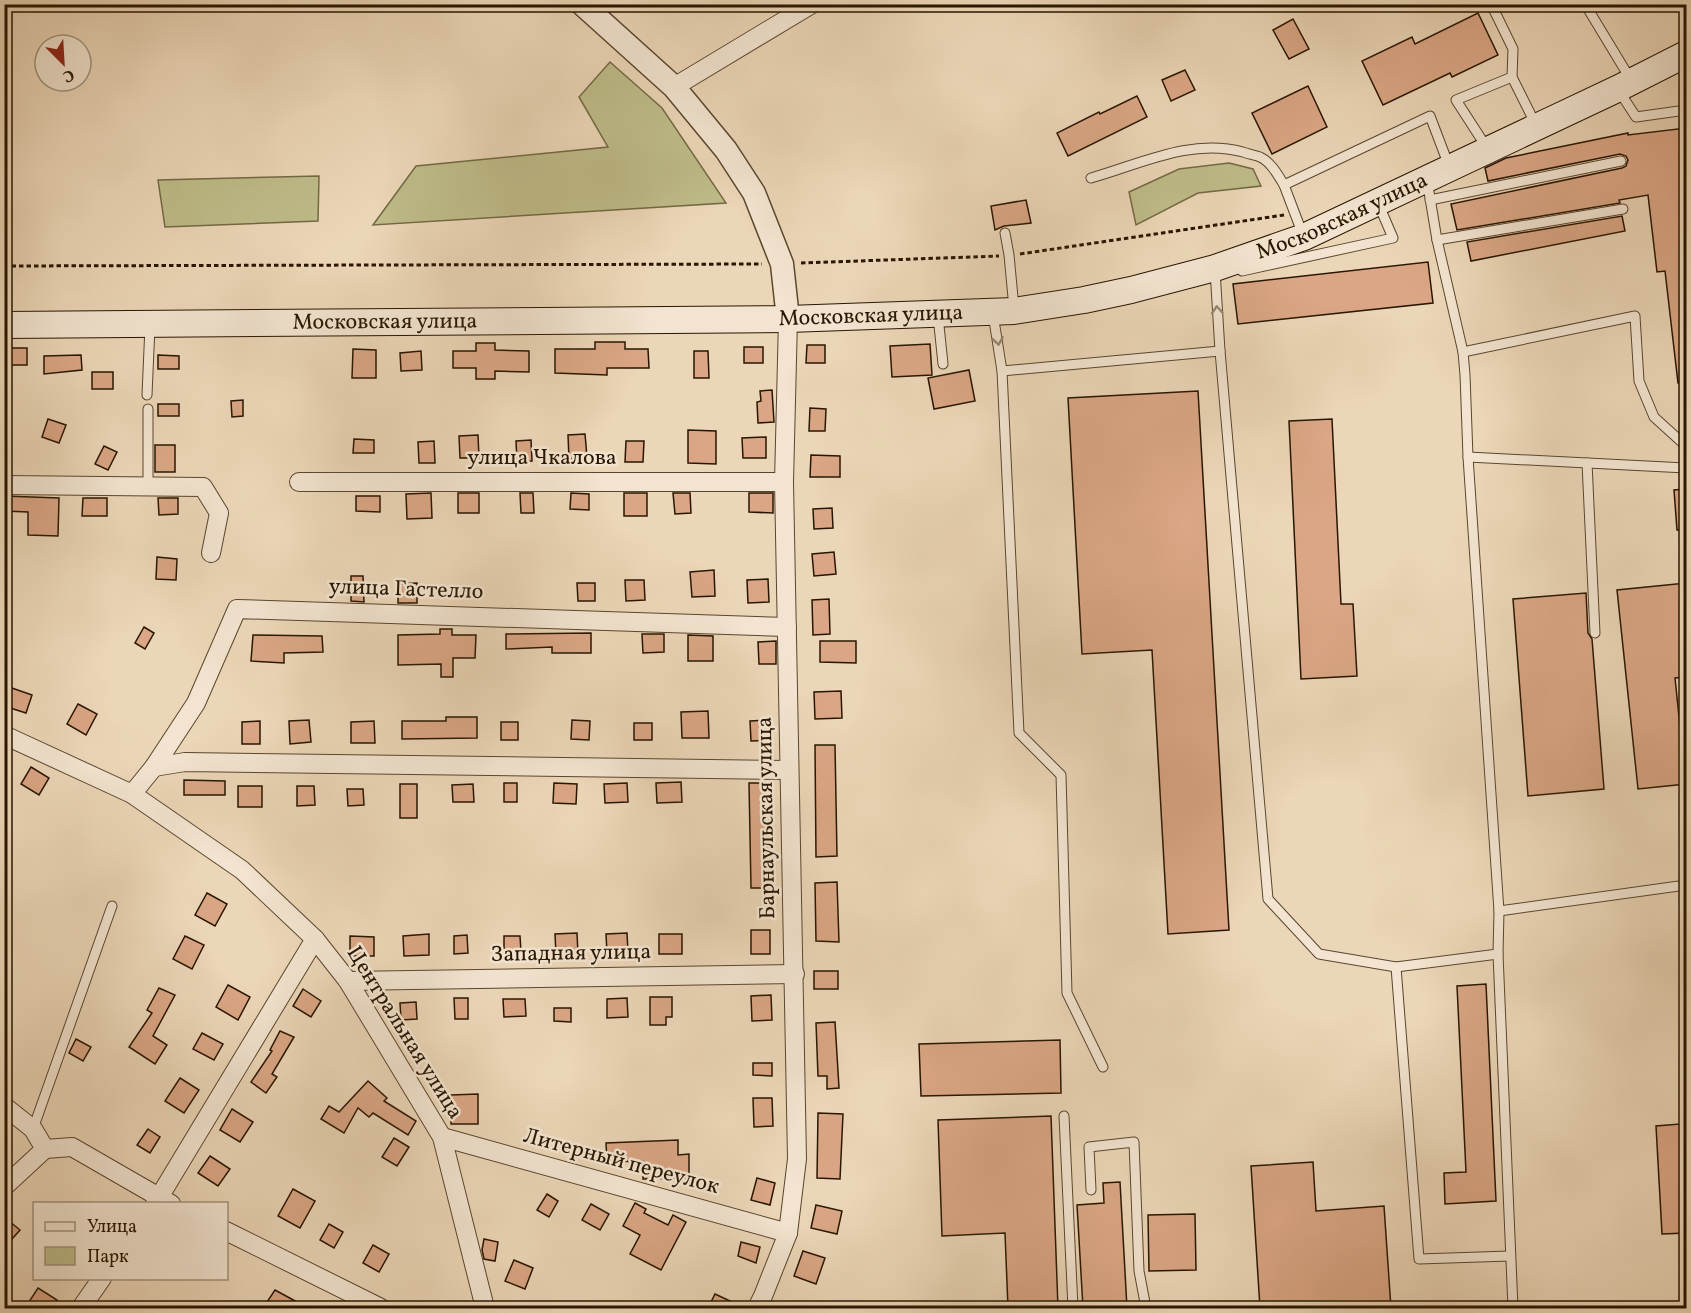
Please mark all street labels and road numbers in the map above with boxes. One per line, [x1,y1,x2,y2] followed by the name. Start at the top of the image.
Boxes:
[1252,165,1433,268] street label: Московская улица
[778,297,964,335] street label: Московская улица
[292,306,478,338] street label: Московская улица
[467,443,617,474] street label: улица Чкалова
[328,572,484,608] street label: улица Гастелло
[750,716,784,920] street label: Барнаульская улица
[490,937,652,971] street label: Западная улица
[338,940,470,1126] street label: Центральная улица
[520,1121,723,1203] street label: Литерный переулок

